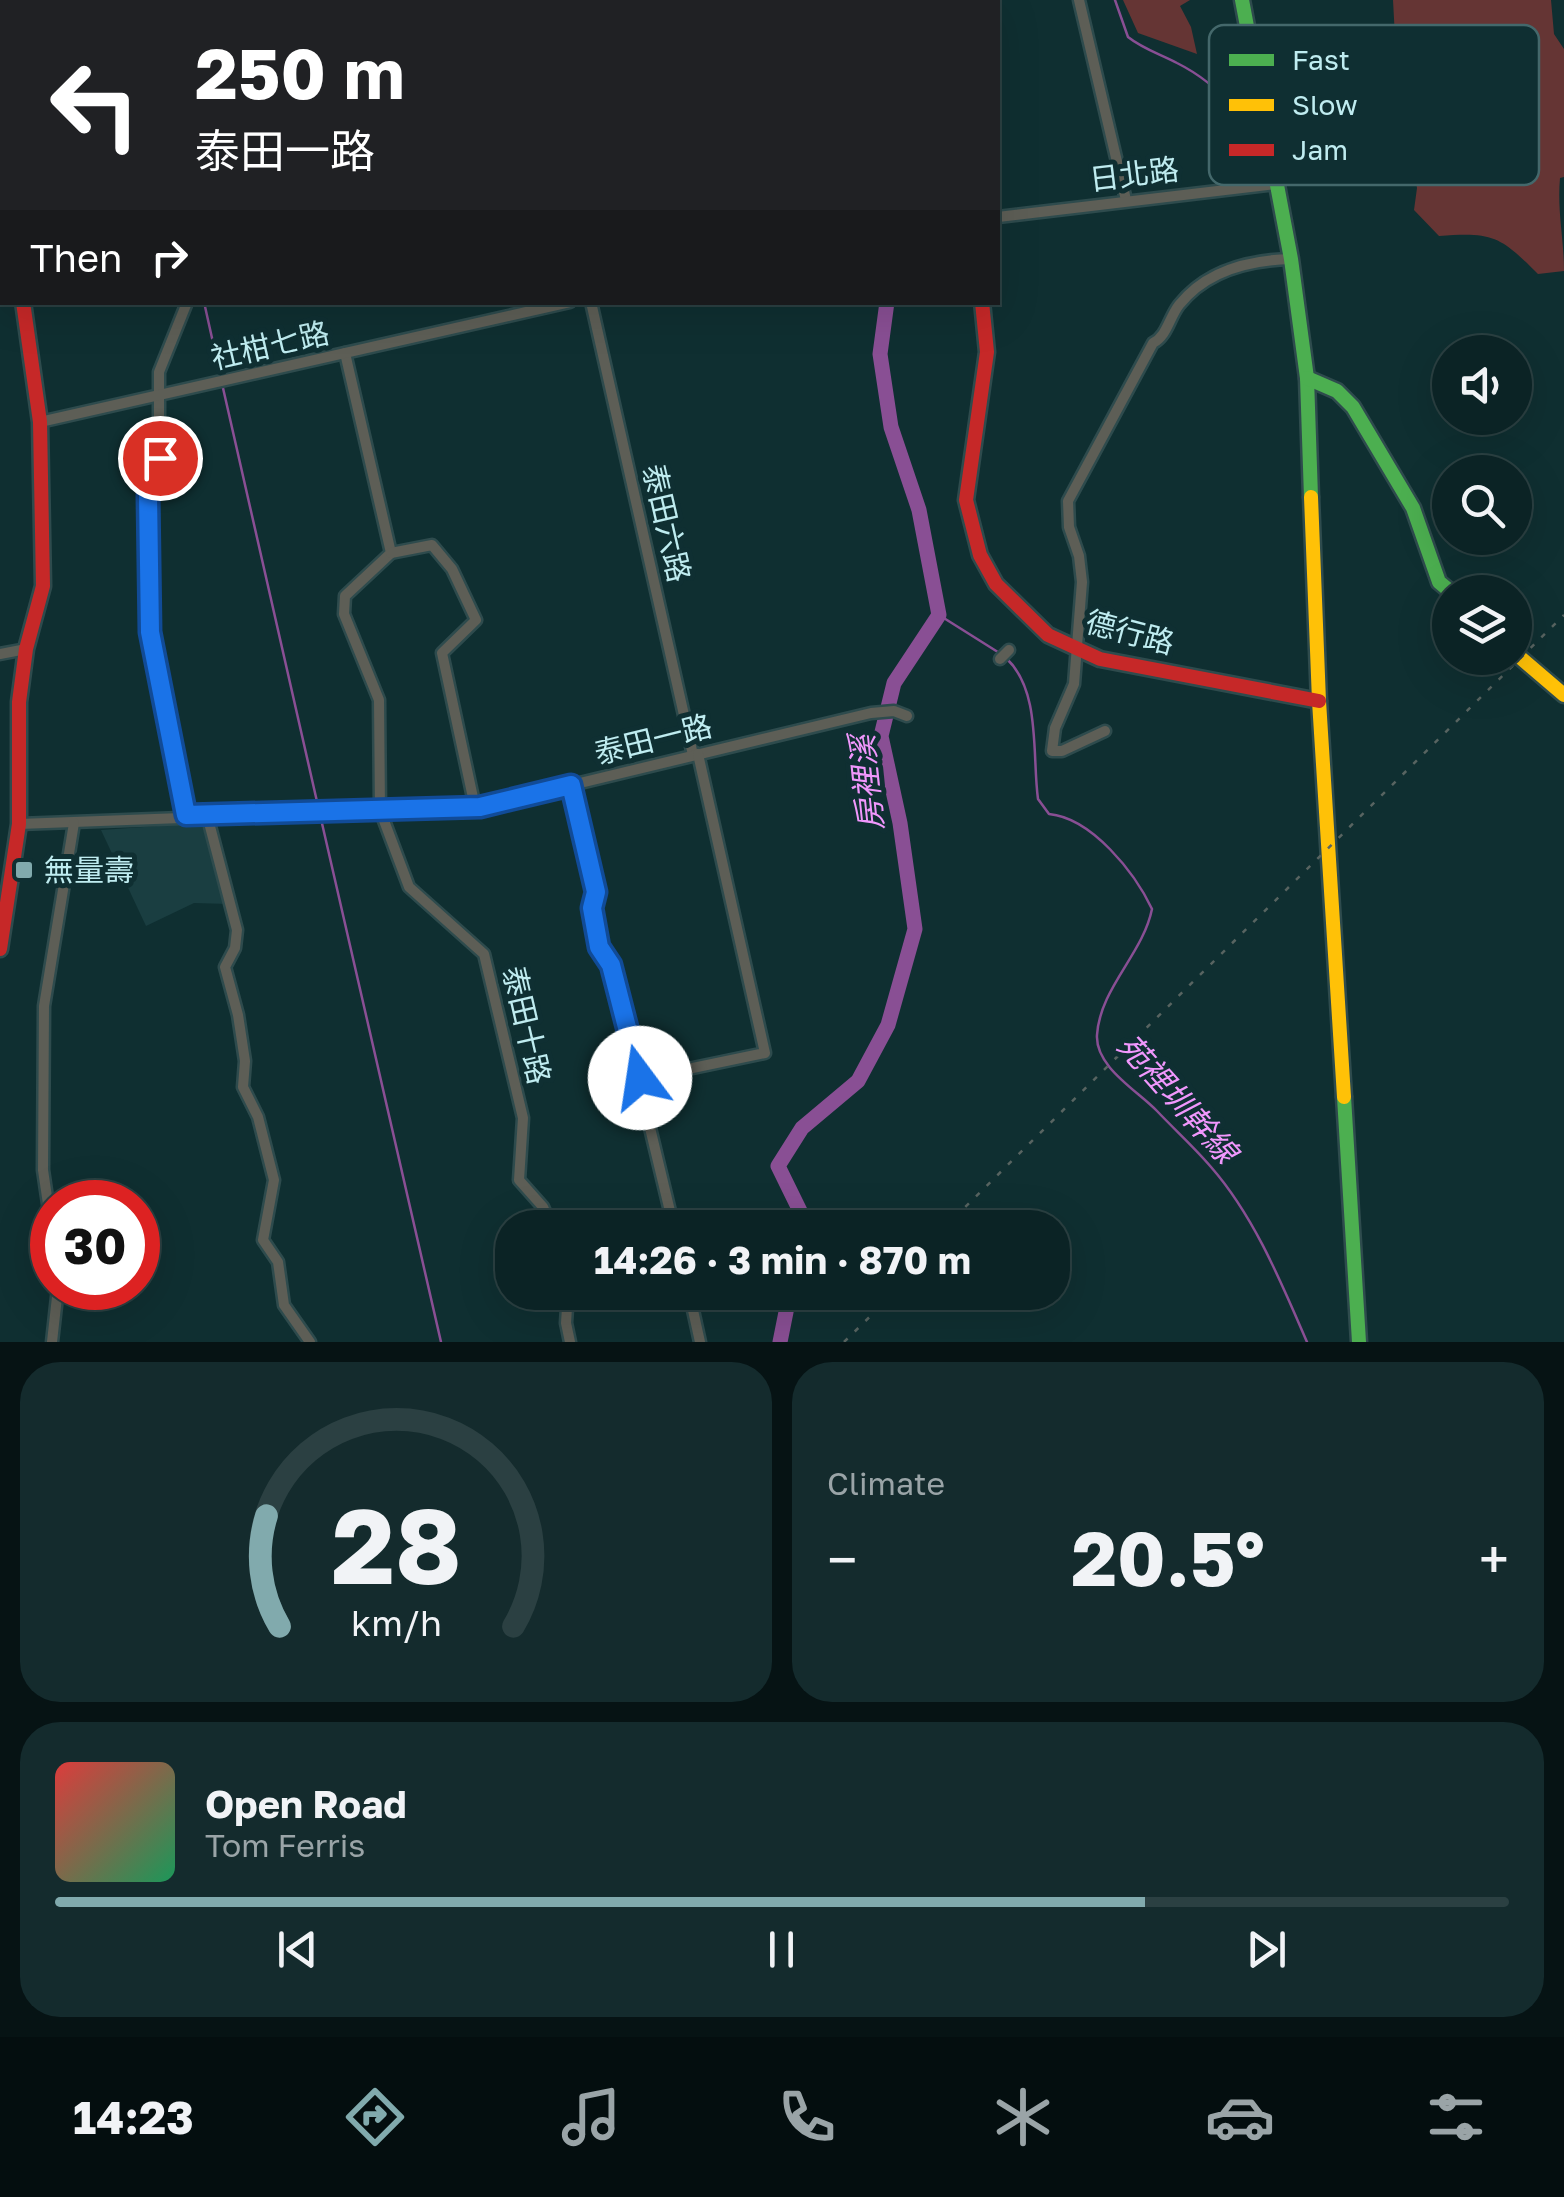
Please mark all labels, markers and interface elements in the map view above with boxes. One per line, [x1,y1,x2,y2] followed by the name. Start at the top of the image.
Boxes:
[1209,25,1539,185] legend
[195,30,405,114] text: 250 m
[30,40,160,170] icon: left
[1292,43,1350,76] text: Fast
[1292,88,1358,121] text: Slow
[195,123,375,177] text: 泰田一路
[1292,133,1348,166] text: Jam
[1087,151,1181,197] street label: 日北路
[142,230,197,285] icon: right
[30,235,122,280] text: Then
[207,314,333,376] street label: 社柑七路
[1432,335,1532,675] map controls
[1432,335,1532,435] button: sound
[118,416,203,501] pin
[133,431,188,486] icon: arrive
[1432,455,1532,555] button: search
[636,460,698,586] street label: 泰田六路
[1432,575,1532,675] button: layers
[1082,603,1178,661] street label: 德行路
[590,707,716,771] street label: 泰田一路
[842,729,890,833] water label: 房裡溪
[44,852,134,888] place label: 無量壽
[13,859,35,881] marker: 無量壽
[496,962,558,1088] street label: 泰田十路
[588,1026,692,1130] position arrow
[1110,1026,1248,1172] water label: 苑裡圳幹線
[30,1180,160,1310] speed limit sign: 30
[594,1237,971,1282] text: 14:26 · 3 min · 870 m
[827,1464,945,1502] text: Climate
[331,1482,461,1607] text: 28
[1071,1512,1265,1603] text: 20.5°
[827,1526,857,1592] text: −
[1479,1526,1509,1592] text: +
[351,1601,441,1644] text: km/h
[205,1781,407,1826] text: Open Road
[205,1826,365,1864] text: Tom Ferris
[270,1922,325,1977] icon: previous
[754,1922,809,1977] icon: pause
[1239,1922,1294,1977] icon: next
[340,2082,410,2152] icon: directions
[556,2082,626,2152] icon: music
[772,2082,842,2152] icon: phone
[988,2082,1058,2152] icon: climate
[1205,2082,1275,2152] icon: car
[1421,2082,1491,2152] icon: filters
[73,2090,194,2144] text: 14:23

